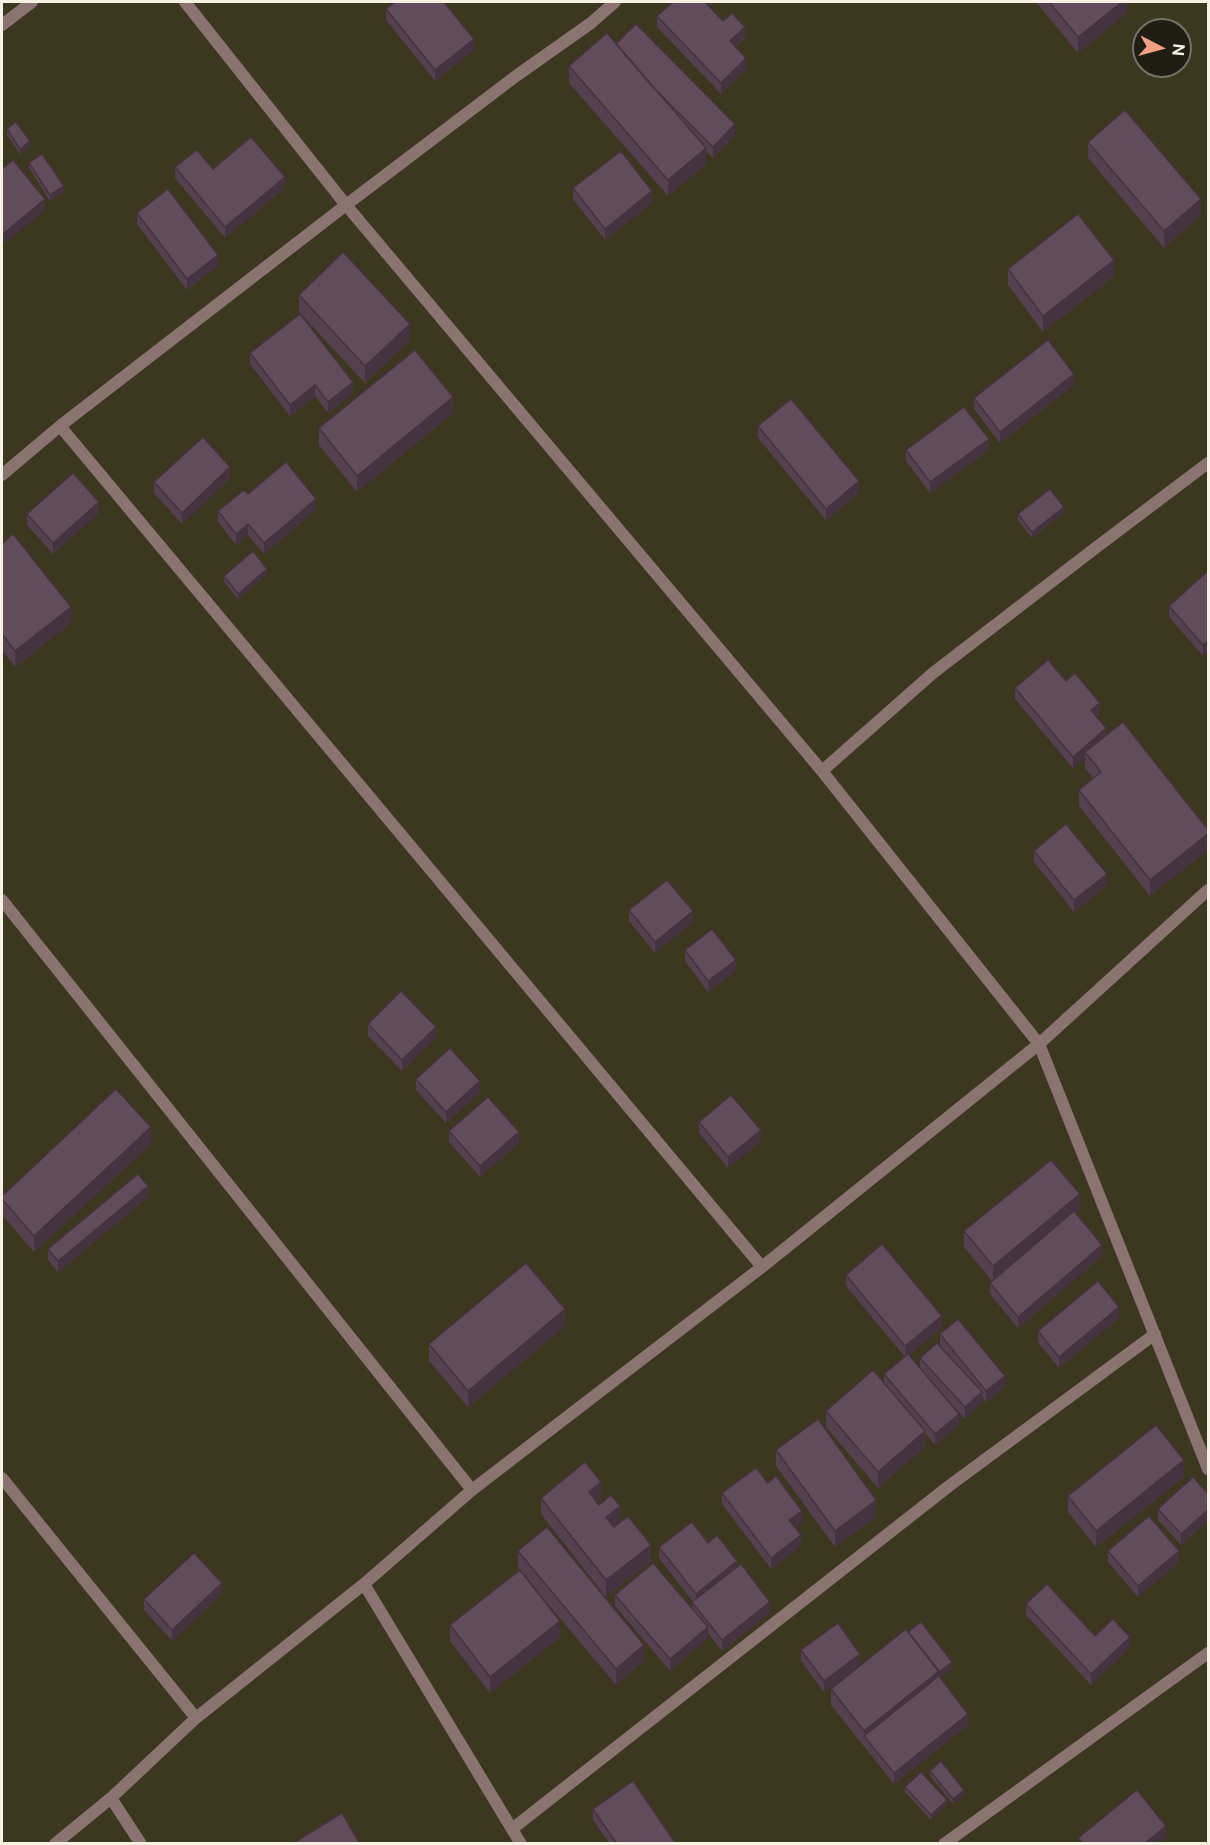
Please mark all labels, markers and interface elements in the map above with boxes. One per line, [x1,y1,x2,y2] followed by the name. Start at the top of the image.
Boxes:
[1132,18,1192,78] north arrow
[1168,43,1189,57] text: N

